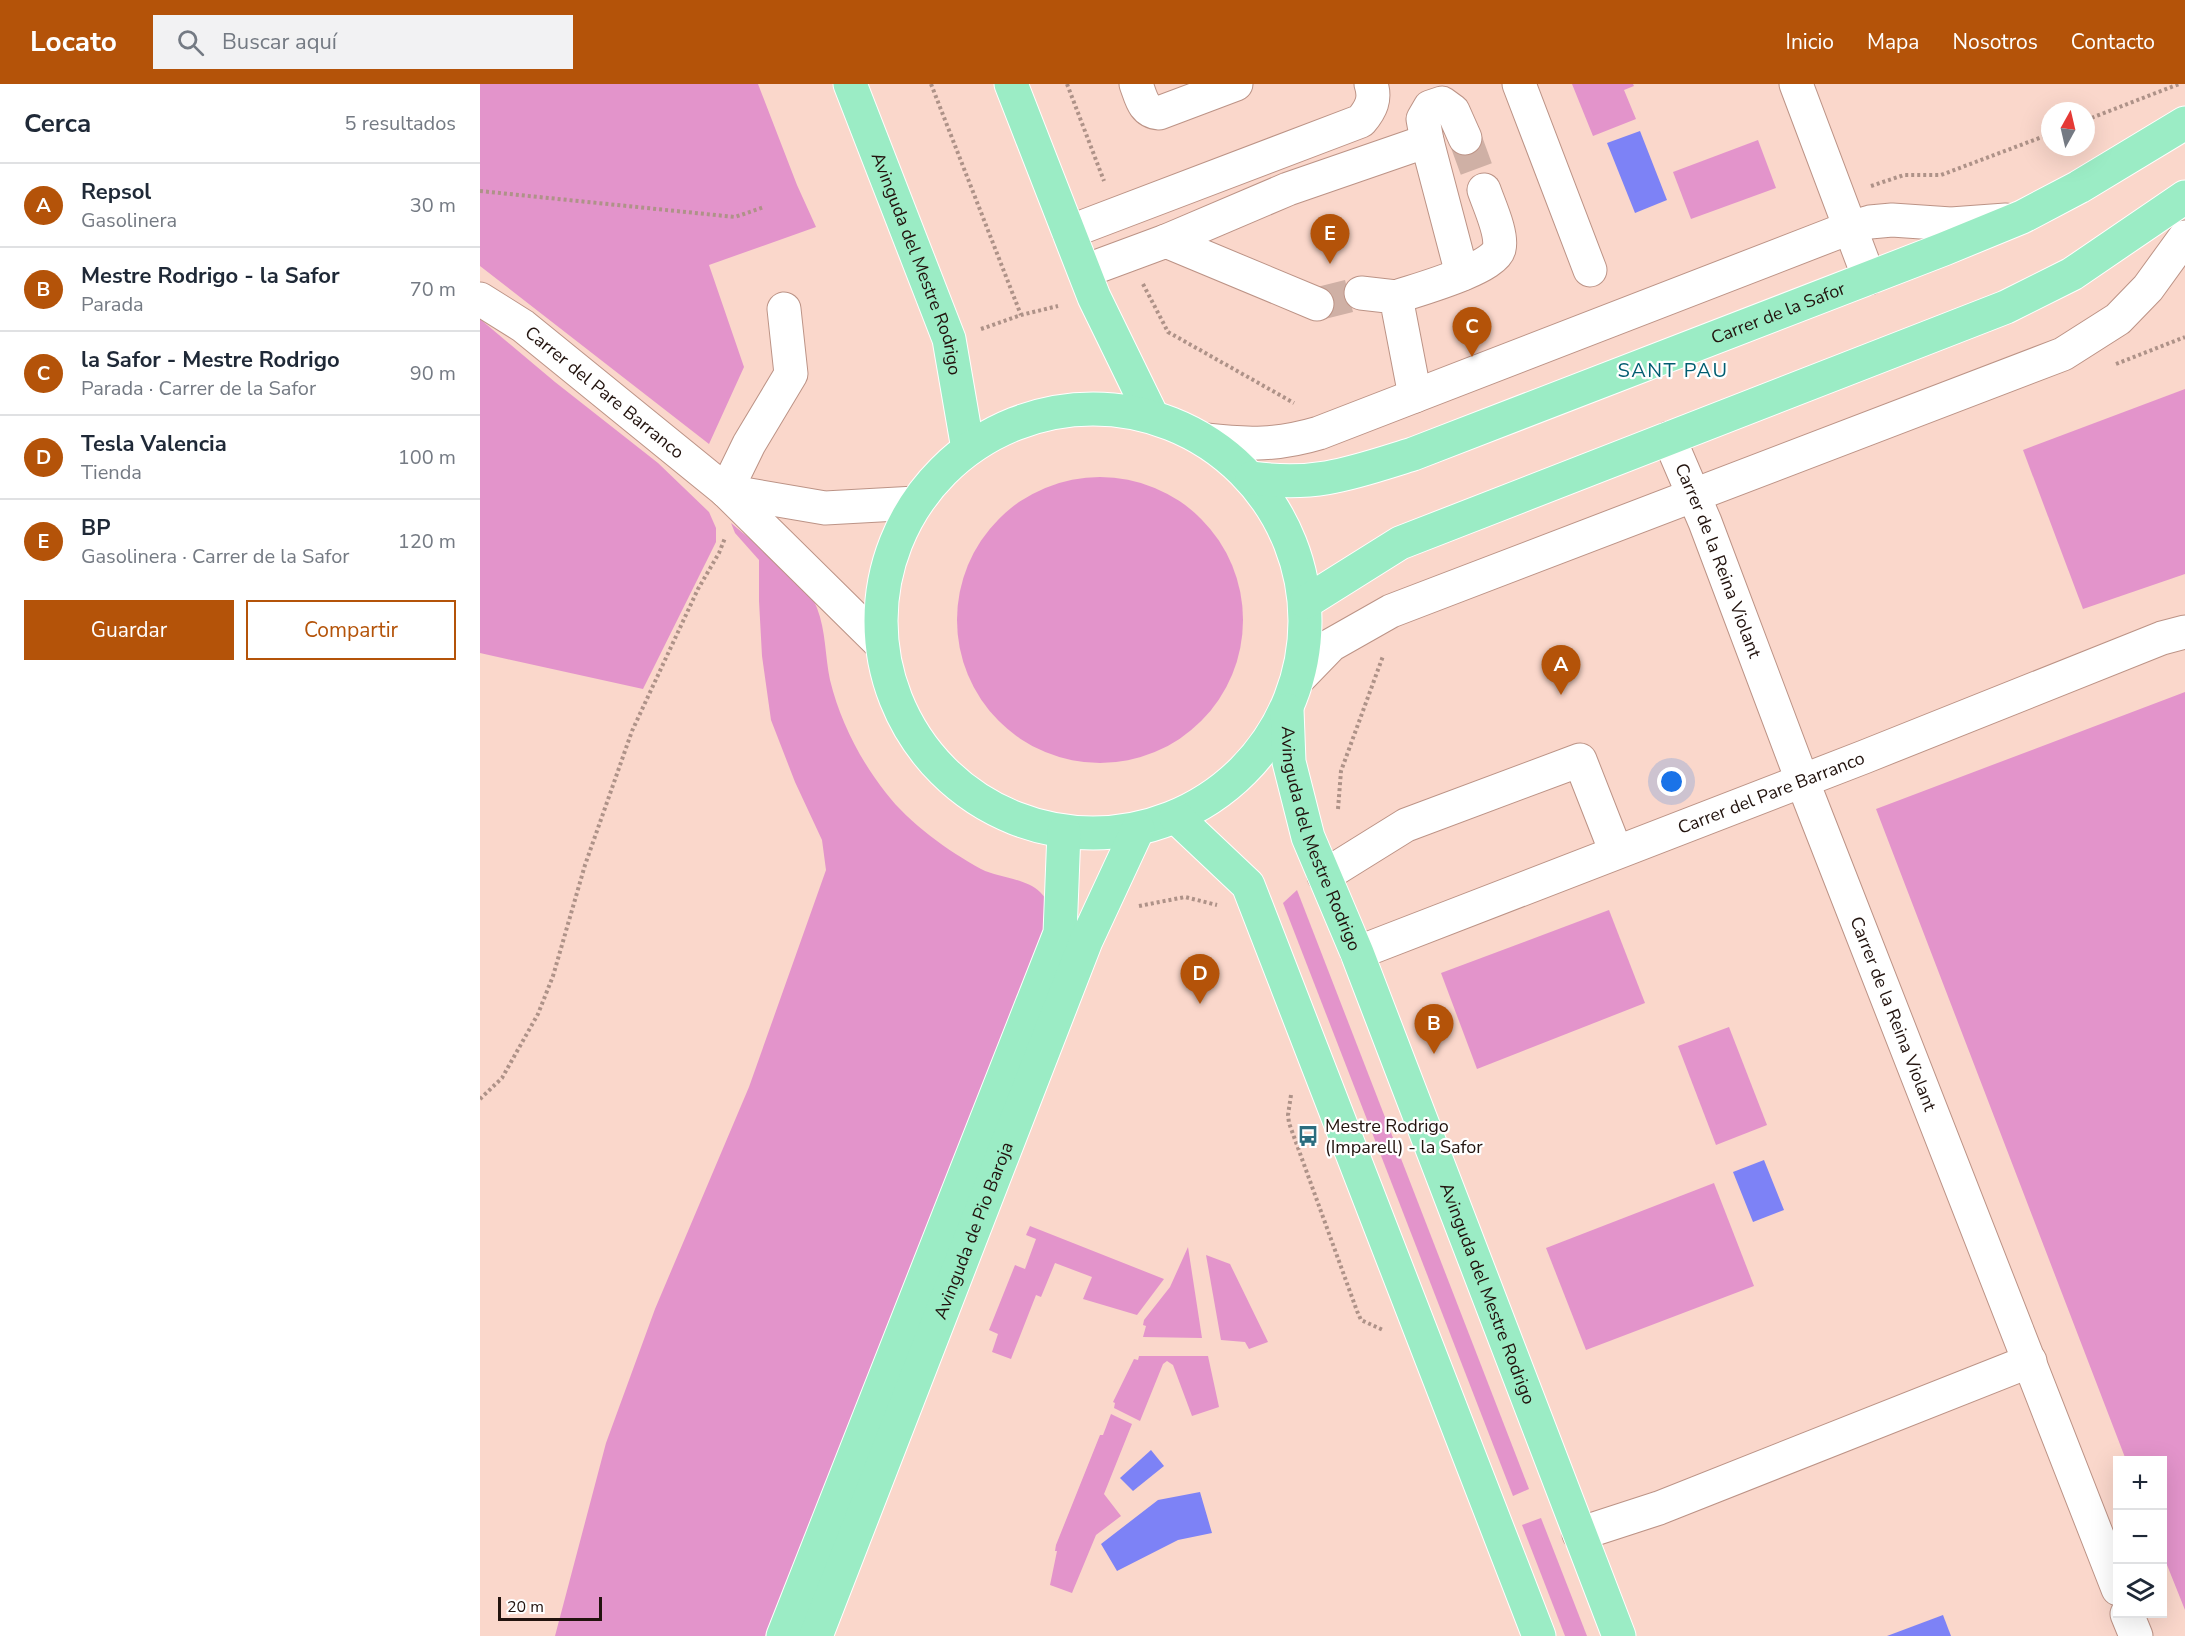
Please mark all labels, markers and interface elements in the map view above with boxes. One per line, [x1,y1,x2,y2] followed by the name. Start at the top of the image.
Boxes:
[153,15,573,69] search box
[30,23,117,61] text: Locato
[174,26,207,59] icon: search
[222,27,337,57] text: Buscar aquí
[1786,28,1834,56] text: Inicio
[1867,28,1919,56] text: Mapa
[1952,28,2038,56] text: Nosotros
[2071,28,2155,56] text: Contacto
[2041,102,2095,156] north arrow
[24,106,91,141] text: Cerca
[345,110,456,137] text: 5 resultados
[866,149,967,377] street label: Avinguda del Mestre Rodrigo
[81,177,151,207] text: Repsol
[36,192,51,219] text: A
[410,192,456,219] text: 30 m
[81,207,177,234] text: Gasolinera
[1310,214,1350,264] pin: E
[81,261,340,291] text: Mestre Rodrigo - la Safor
[37,276,50,303] text: B
[410,276,456,303] text: 70 m
[1708,276,1849,350] street label: Carrer de la Safor
[81,291,144,318] text: Parada
[1452,308,1492,357] pin: C
[520,320,689,464] street label: Carrer del Pare Barranco
[81,345,340,375] text: la Safor - Mestre Rodrigo
[1617,357,1729,384] district label: SANT PAU
[37,360,50,387] text: C
[410,360,456,387] text: 90 m
[81,375,316,402] text: Parada · Carrer de la Safor
[81,429,227,459] text: Tesla Valencia
[36,444,51,471] text: D
[398,444,456,471] text: 100 m
[81,459,142,486] text: Tienda
[1669,459,1767,662] street label: Carrer de la Reina Violant
[81,513,110,543] text: BP
[38,528,49,555] text: E
[398,528,456,555] text: 120 m
[81,543,349,570] text: Gasolinera · Carrer de la Safor
[24,600,234,660] button: Guardar
[246,600,456,660] button: Compartir
[1542,646,1580,695] pin: A
[1276,726,1367,954] street label: Avinguda del Mestre Rodrigo
[1674,746,1868,840] street label: Carrer del Pare Barranco
[1657,767,1686,796] your location
[1844,913,1942,1115] street label: Carrer de la Reina Violant
[1180,954,1220,1004] pin: D
[1414,1004,1454,1054] pin: B
[1325,1114,1483,1159] place label: Mestre Rodrigo (Imparell) - la Safor
[1296,1124,1320,1148] bus stop icon: Mestre Rodrigo (Imparell) - la Safor
[928,1138,1019,1323] street label: Avinguda de Pio Baroja
[1434,1179,1541,1408] street label: Avinguda del Mestre Rodrigo
[2113,1456,2167,1618] map controls
[2113,1456,2167,1510] button: +
[2113,1510,2167,1564] button: −
[2113,1564,2167,1618] button: layers
[498,1594,602,1622] scale bar
[507,1596,544,1618] text: 20 m

